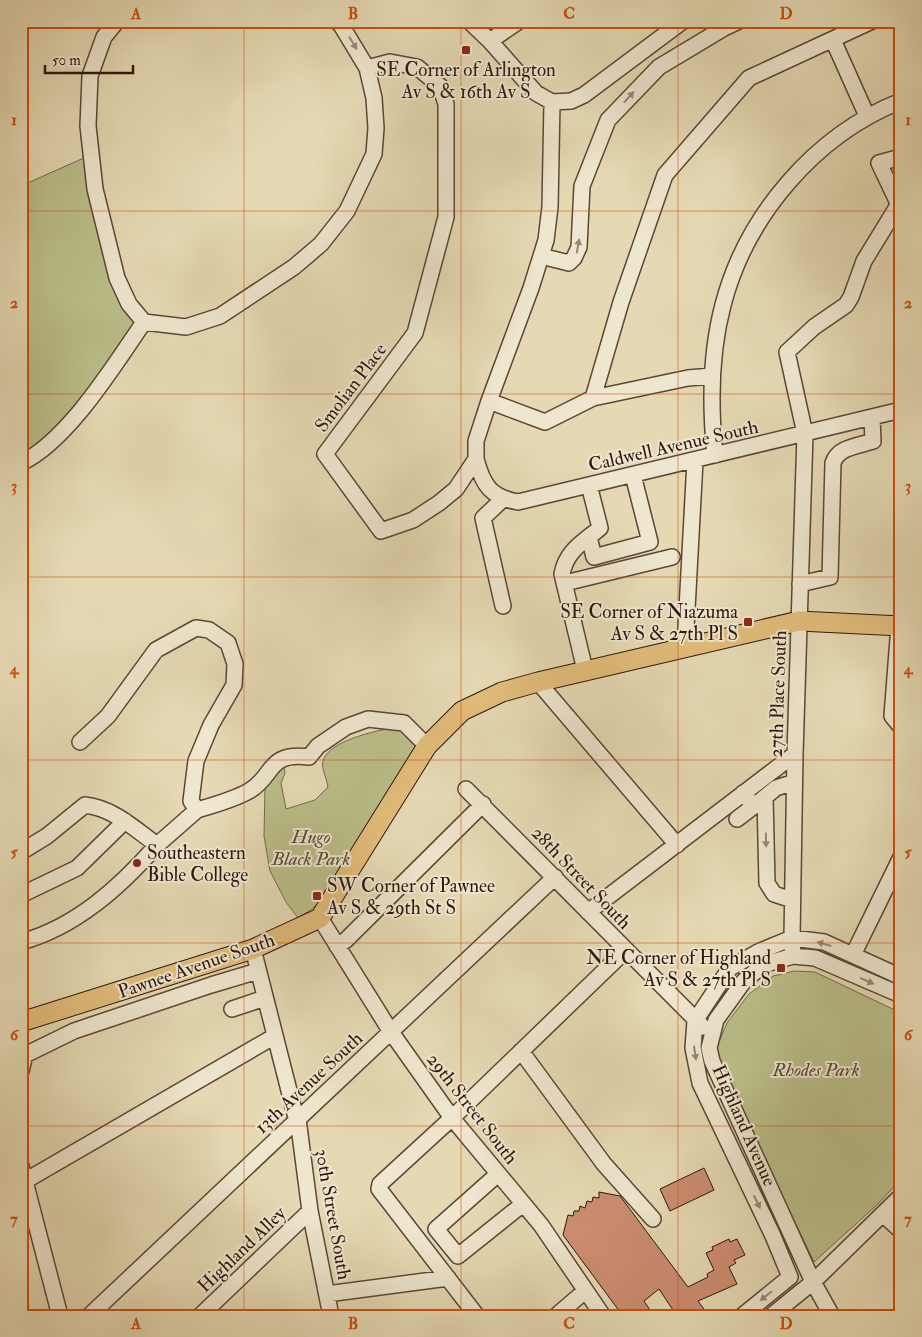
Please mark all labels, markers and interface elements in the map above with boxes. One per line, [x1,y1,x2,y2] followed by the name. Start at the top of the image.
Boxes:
[130,4,142,24] text: A
[348,4,358,24] text: B
[563,4,575,24] text: C
[779,4,793,24] text: D
[348,37,357,50] one-way arrow
[45,42,132,74] scale bar
[460,44,472,56] marker: SE Corner of Arlington Av S & 16th Av S
[52,51,81,70] text: 50 m
[376,58,556,104] place label: SE Corner of Arlington Av S & 16th Av S
[624,91,635,104] one-way arrow
[11,110,17,130] text: 1
[905,110,911,130] text: 1
[575,237,583,253] one-way arrow
[10,293,18,313] text: 2
[904,293,912,313] text: 2
[310,338,392,437] street label: Smolian Place
[586,415,761,477] street label: Caldwell Avenue South
[11,476,17,496] text: 3
[905,476,911,496] text: 3
[560,600,738,646] place label: SE Corner of Niazuma Av S & 27th Pl S
[742,616,754,628] marker: SE Corner of Niazuma Av S & 27th Pl S
[764,630,792,758] street label: 27th Place South
[9,659,20,679] text: 4
[903,659,914,679] text: 4
[526,821,636,934] street label: 28th Street South
[271,825,350,871] park label: Hugo Black Park
[763,832,771,848] one-way arrow
[147,841,248,887] place label: Southeastern Bible College
[10,842,18,862] text: 5
[904,842,912,862] text: 5
[131,857,143,869] marker: Southeastern Bible College
[326,874,495,920] place label: SW Corner of Pawnee Av S & 29th St S
[311,890,323,902] marker: SW Corner of Pawnee Av S & 29th St S
[115,928,278,1004] street label: Pawnee Avenue South
[817,939,832,947] one-way arrow
[586,946,772,992] place label: NE Corner of Highland Av S & 27th Pl S
[775,962,787,974] marker: NE Corner of Highland Av S & 27th Pl S
[860,977,874,985] one-way arrow
[10,1025,20,1045] text: 6
[904,1025,914,1045] text: 6
[250,1027,368,1139] street label: 13th Avenue South
[691,1045,699,1061] one-way arrow
[421,1048,523,1169] street label: 29th Street South
[771,1058,860,1082] park label: Rhodes Park
[707,1061,782,1190] street label: Highland Avenue
[310,1147,356,1282] street label: 30th Street South
[753,1195,761,1209] one-way arrow
[192,1201,291,1298] street label: Highland Alley
[10,1209,18,1229] text: 7
[904,1209,912,1229] text: 7
[760,1291,773,1302] one-way arrow
[130,1314,142,1334] text: A
[348,1314,358,1334] text: B
[563,1314,575,1334] text: C
[779,1314,793,1334] text: D

